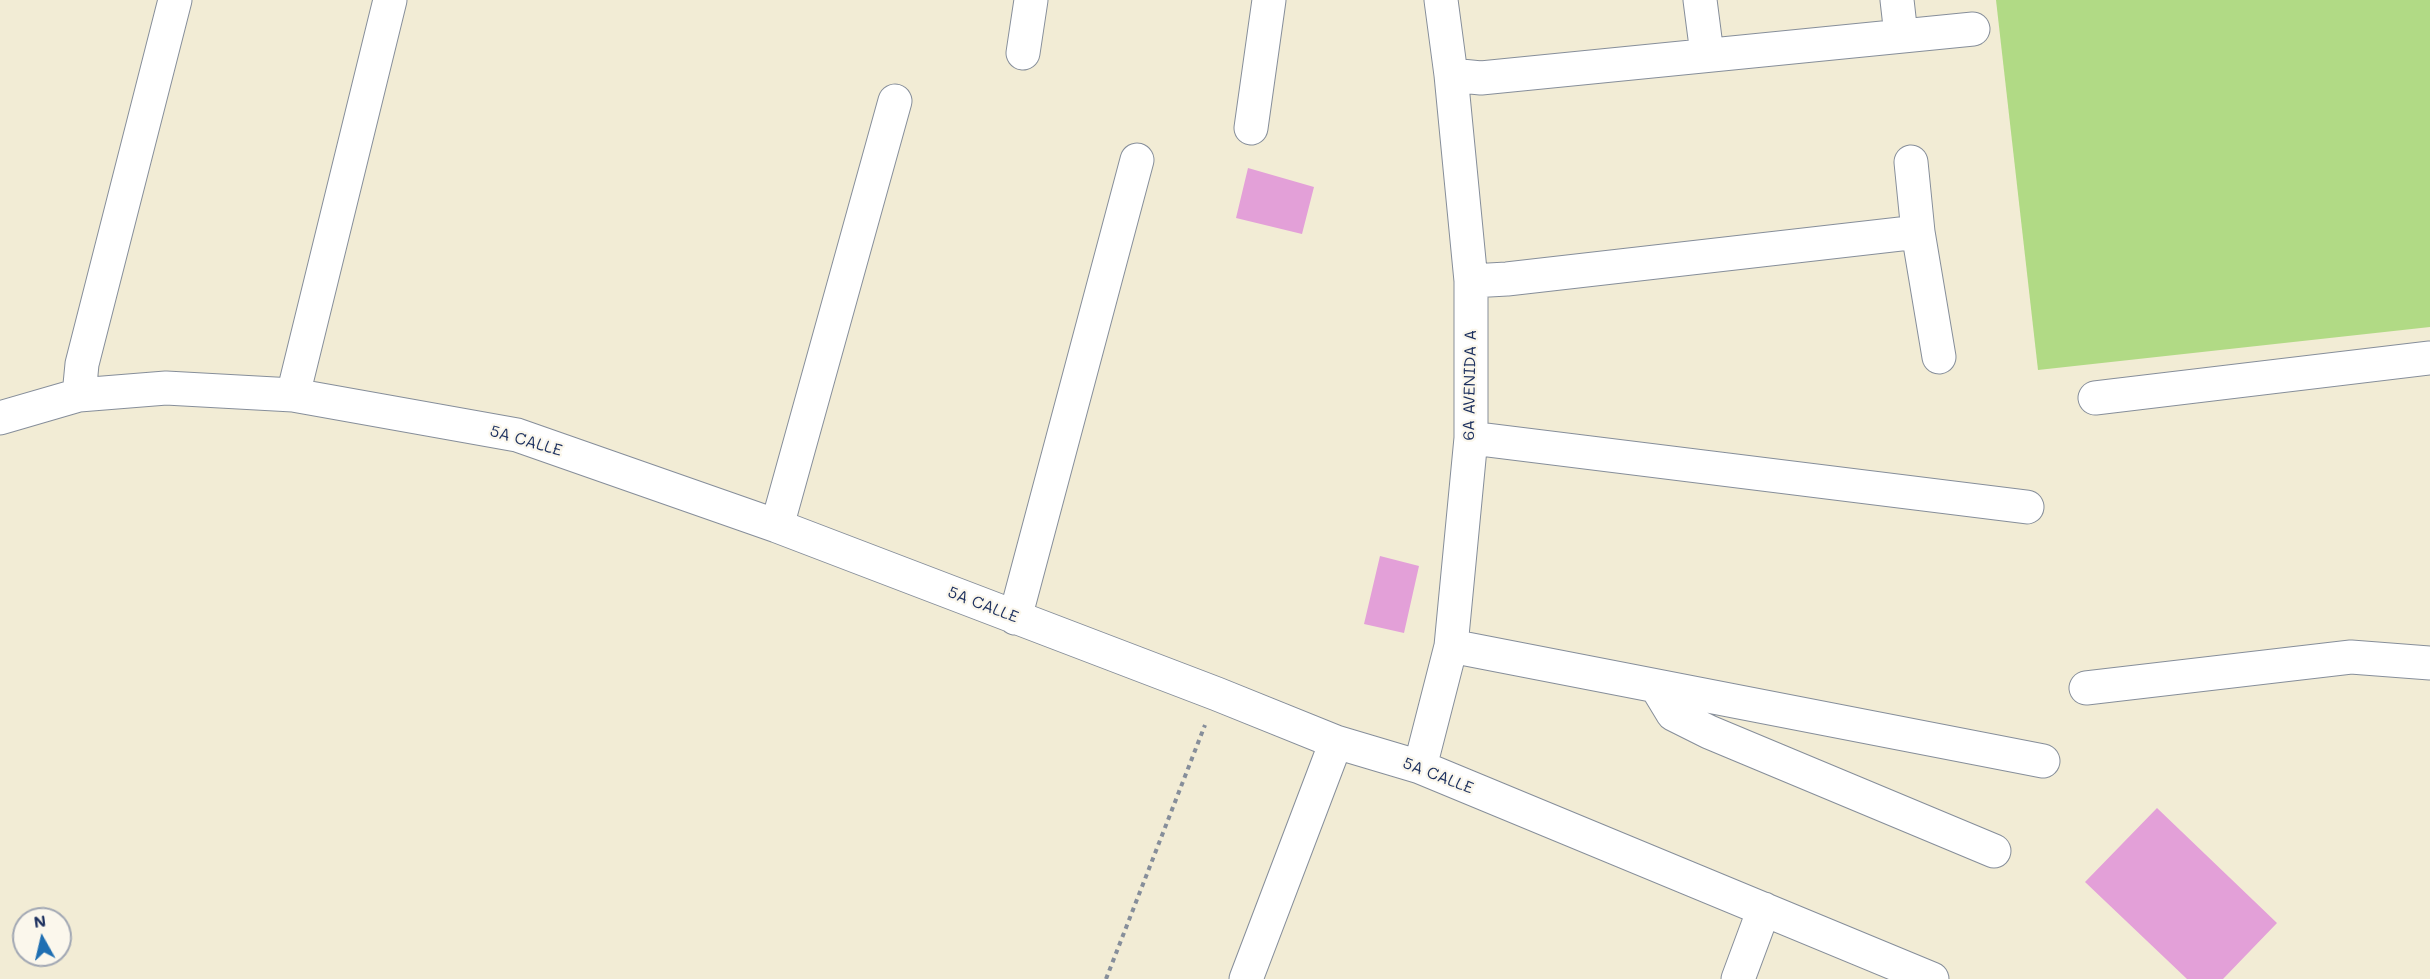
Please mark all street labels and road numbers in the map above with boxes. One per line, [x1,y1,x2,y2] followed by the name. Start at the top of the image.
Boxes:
[1459,329,1481,441] street label: 6A AVENIDA A
[488,422,564,460] street label: 5A CALLE
[945,583,1021,627] street label: 5A CALLE
[1400,754,1476,798] street label: 5A CALLE

